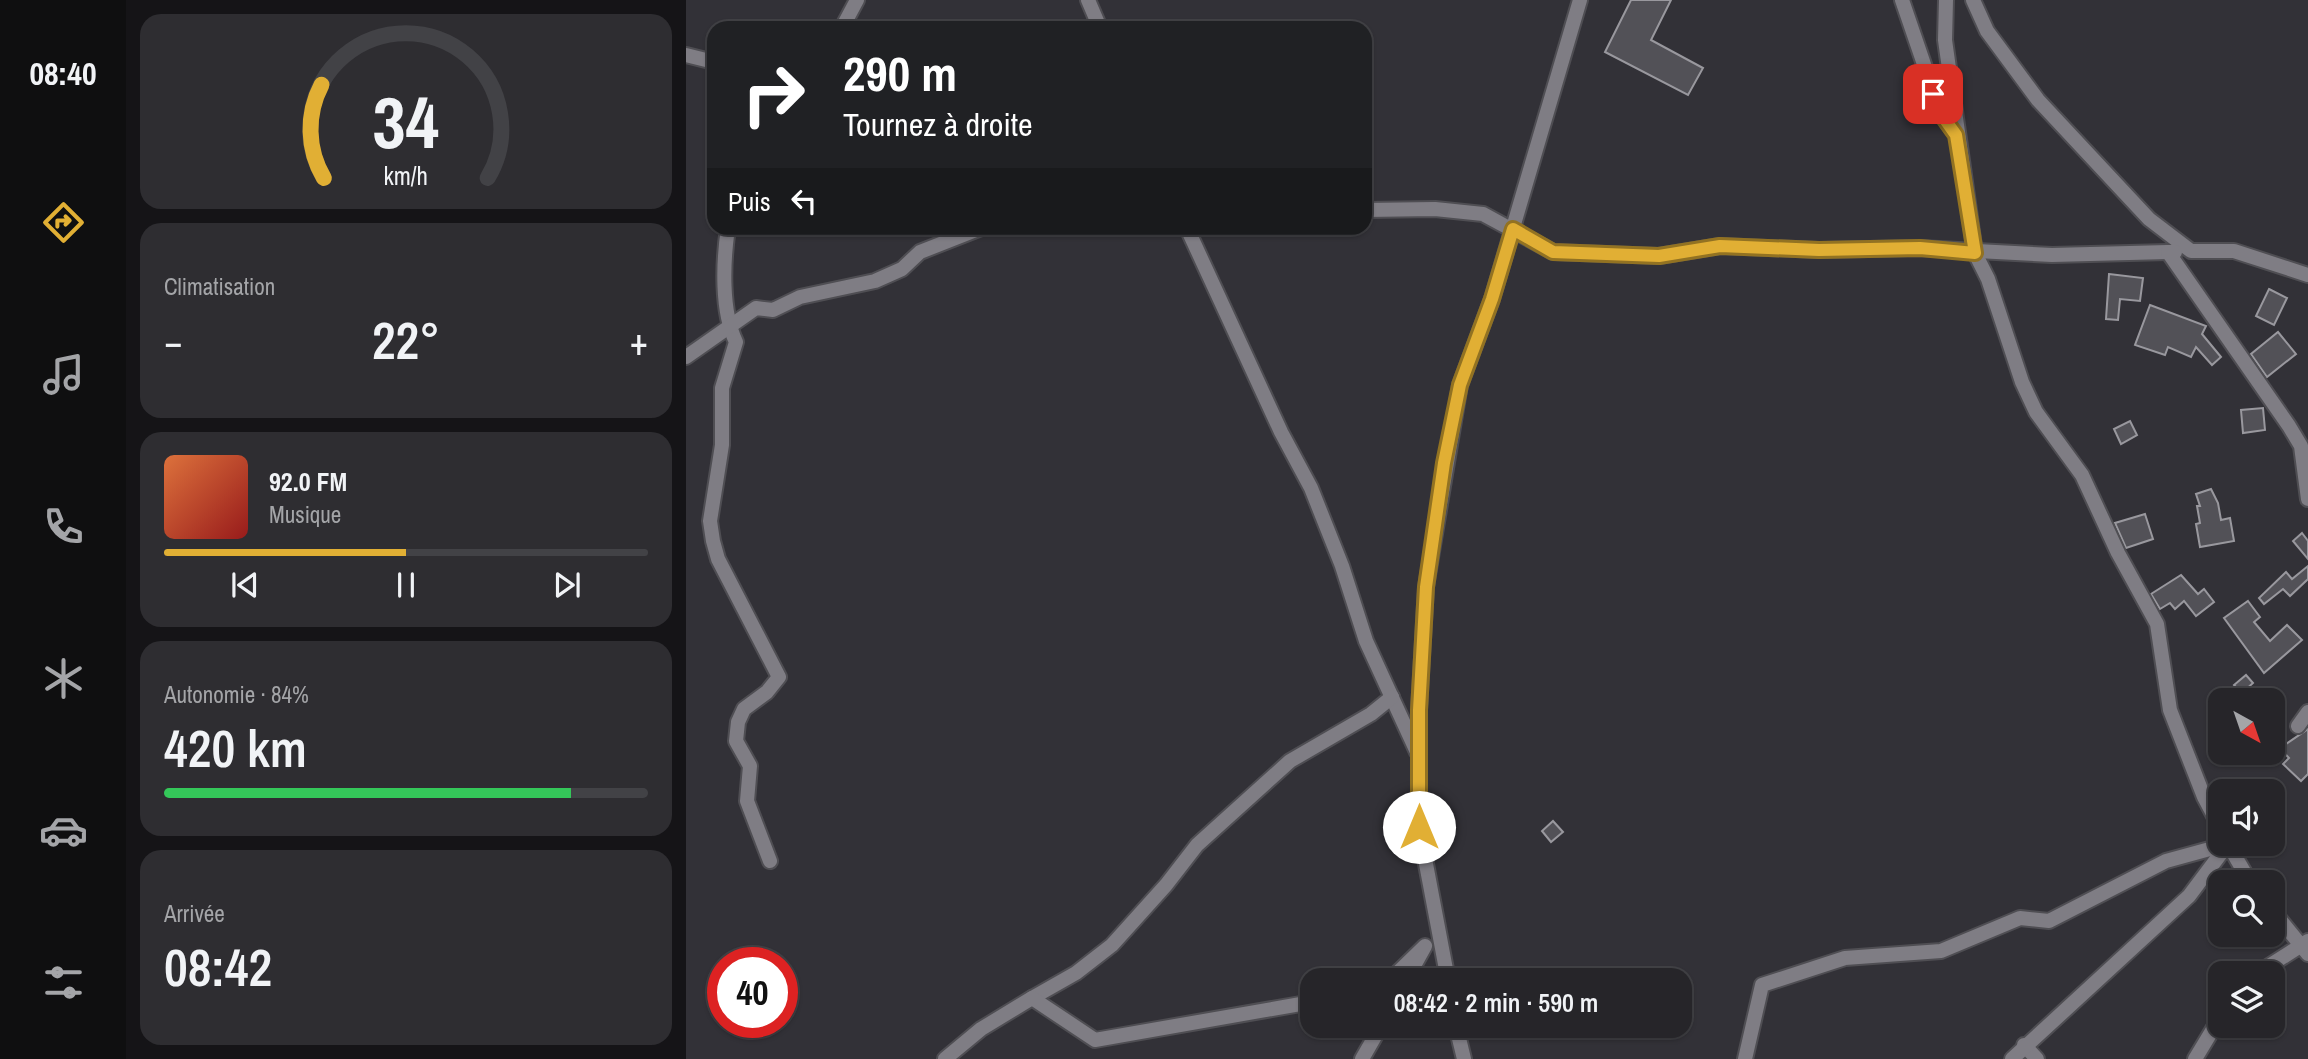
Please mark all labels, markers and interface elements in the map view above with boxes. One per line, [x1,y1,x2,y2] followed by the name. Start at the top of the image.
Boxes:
[843,40,957,106] text: 290 m
[728,49,819,140] icon: right
[29,52,97,95] text: 08:40
[1903,64,1963,124] pin
[373,73,439,171] text: 34
[1914,75,1952,113] icon: arrive
[843,103,1033,146] text: Tournez à droite
[384,158,428,192] text: km/h
[785,182,823,220] icon: left
[728,184,771,219] text: Puis
[39,198,88,247] icon: directions
[164,271,275,302] text: Climatisation
[372,305,440,375] text: 22°
[164,316,182,367] text: −
[630,316,648,367] text: +
[39,350,88,399] icon: music
[269,464,347,499] text: 92.0 FM
[269,499,341,530] text: Musique
[39,502,88,551] icon: phone
[226,566,264,604] icon: previous
[387,566,425,604] icon: pause
[548,566,586,604] icon: next
[39,654,88,703] icon: climate
[164,679,309,710] text: Autonomie · 84%
[2208,688,2286,765] north arrow
[2208,688,2285,1038] map controls
[164,713,307,783] text: 420 km
[2208,779,2285,856] button: sound
[1382,790,1456,864] position arrow
[39,806,88,855] icon: car
[2208,870,2285,947] button: search
[164,898,225,929] text: Arrivée
[164,932,272,1002] text: 08:42
[707,947,798,1038] speed limit sign: 40
[39,958,88,1007] icon: filters
[2208,961,2285,1038] button: layers
[1394,985,1598,1020] text: 08:42 · 2 min · 590 m

